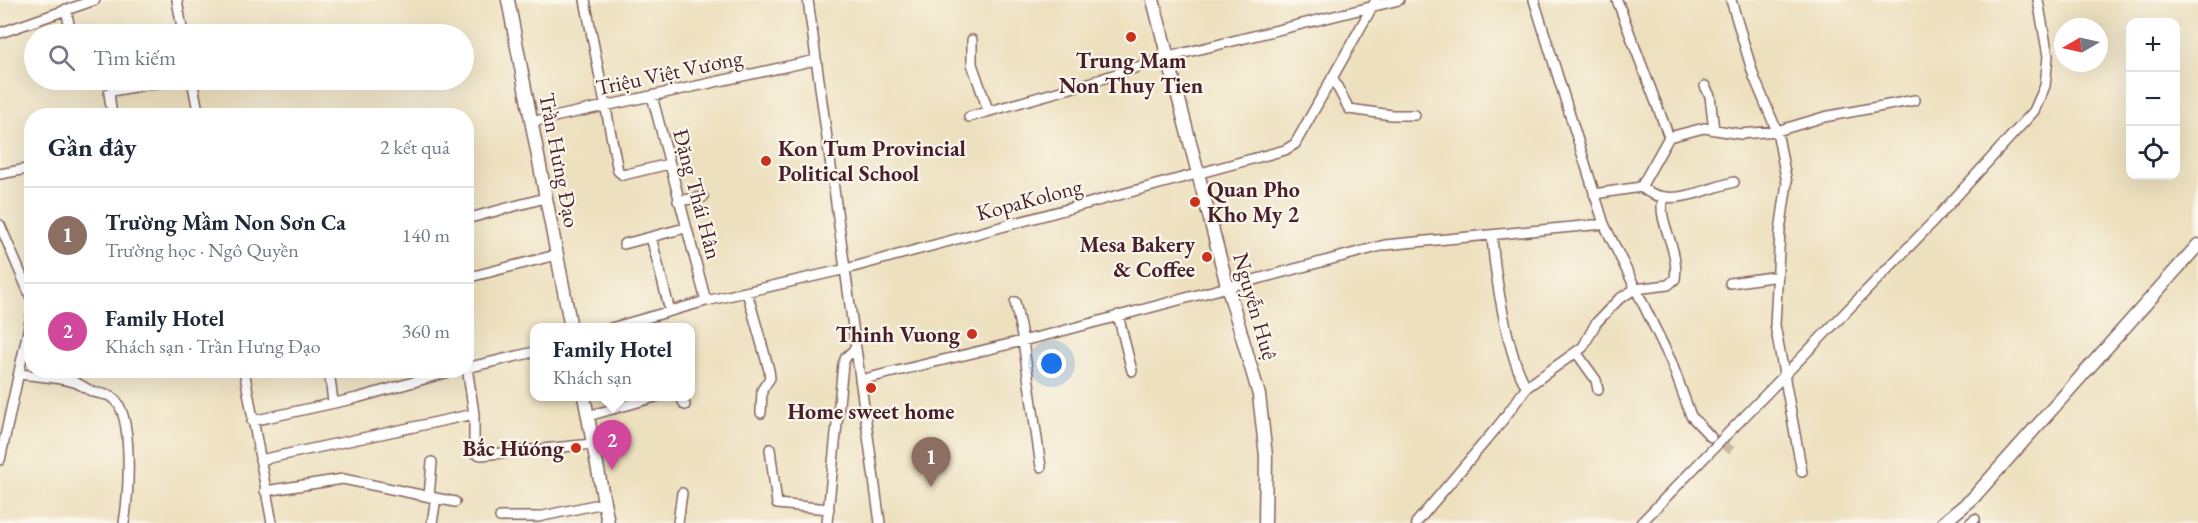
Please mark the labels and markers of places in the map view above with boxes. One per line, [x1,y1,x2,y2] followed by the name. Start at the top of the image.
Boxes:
[1124,30,1138,44] marker: Trung Mam Non Thuy Tien
[1059,46,1204,100] place label: Trung Mam Non Thuy Tien
[778,134,966,188] place label: Kon Tum Provincial Political School
[759,154,773,168] marker: Kon Tum Provincial Political School
[1207,175,1300,229] place label: Quan Pho Kho My 2
[1188,195,1202,209] marker: Quan Pho Kho My 2
[1079,230,1195,284] place label: Mesa Bakery & Coffee
[1200,250,1214,264] marker: Mesa Bakery & Coffee
[835,320,961,349] place label: Thinh Vuong
[965,327,979,341] marker: Thinh Vuong
[864,381,878,395] marker: Home sweet home
[788,397,955,426] place label: Home sweet home
[592,420,632,470] pin: 2
[462,434,565,463] place label: Bắc Húóng
[912,438,950,487] pin: 1
[569,441,583,455] marker: Bắc Húóng

